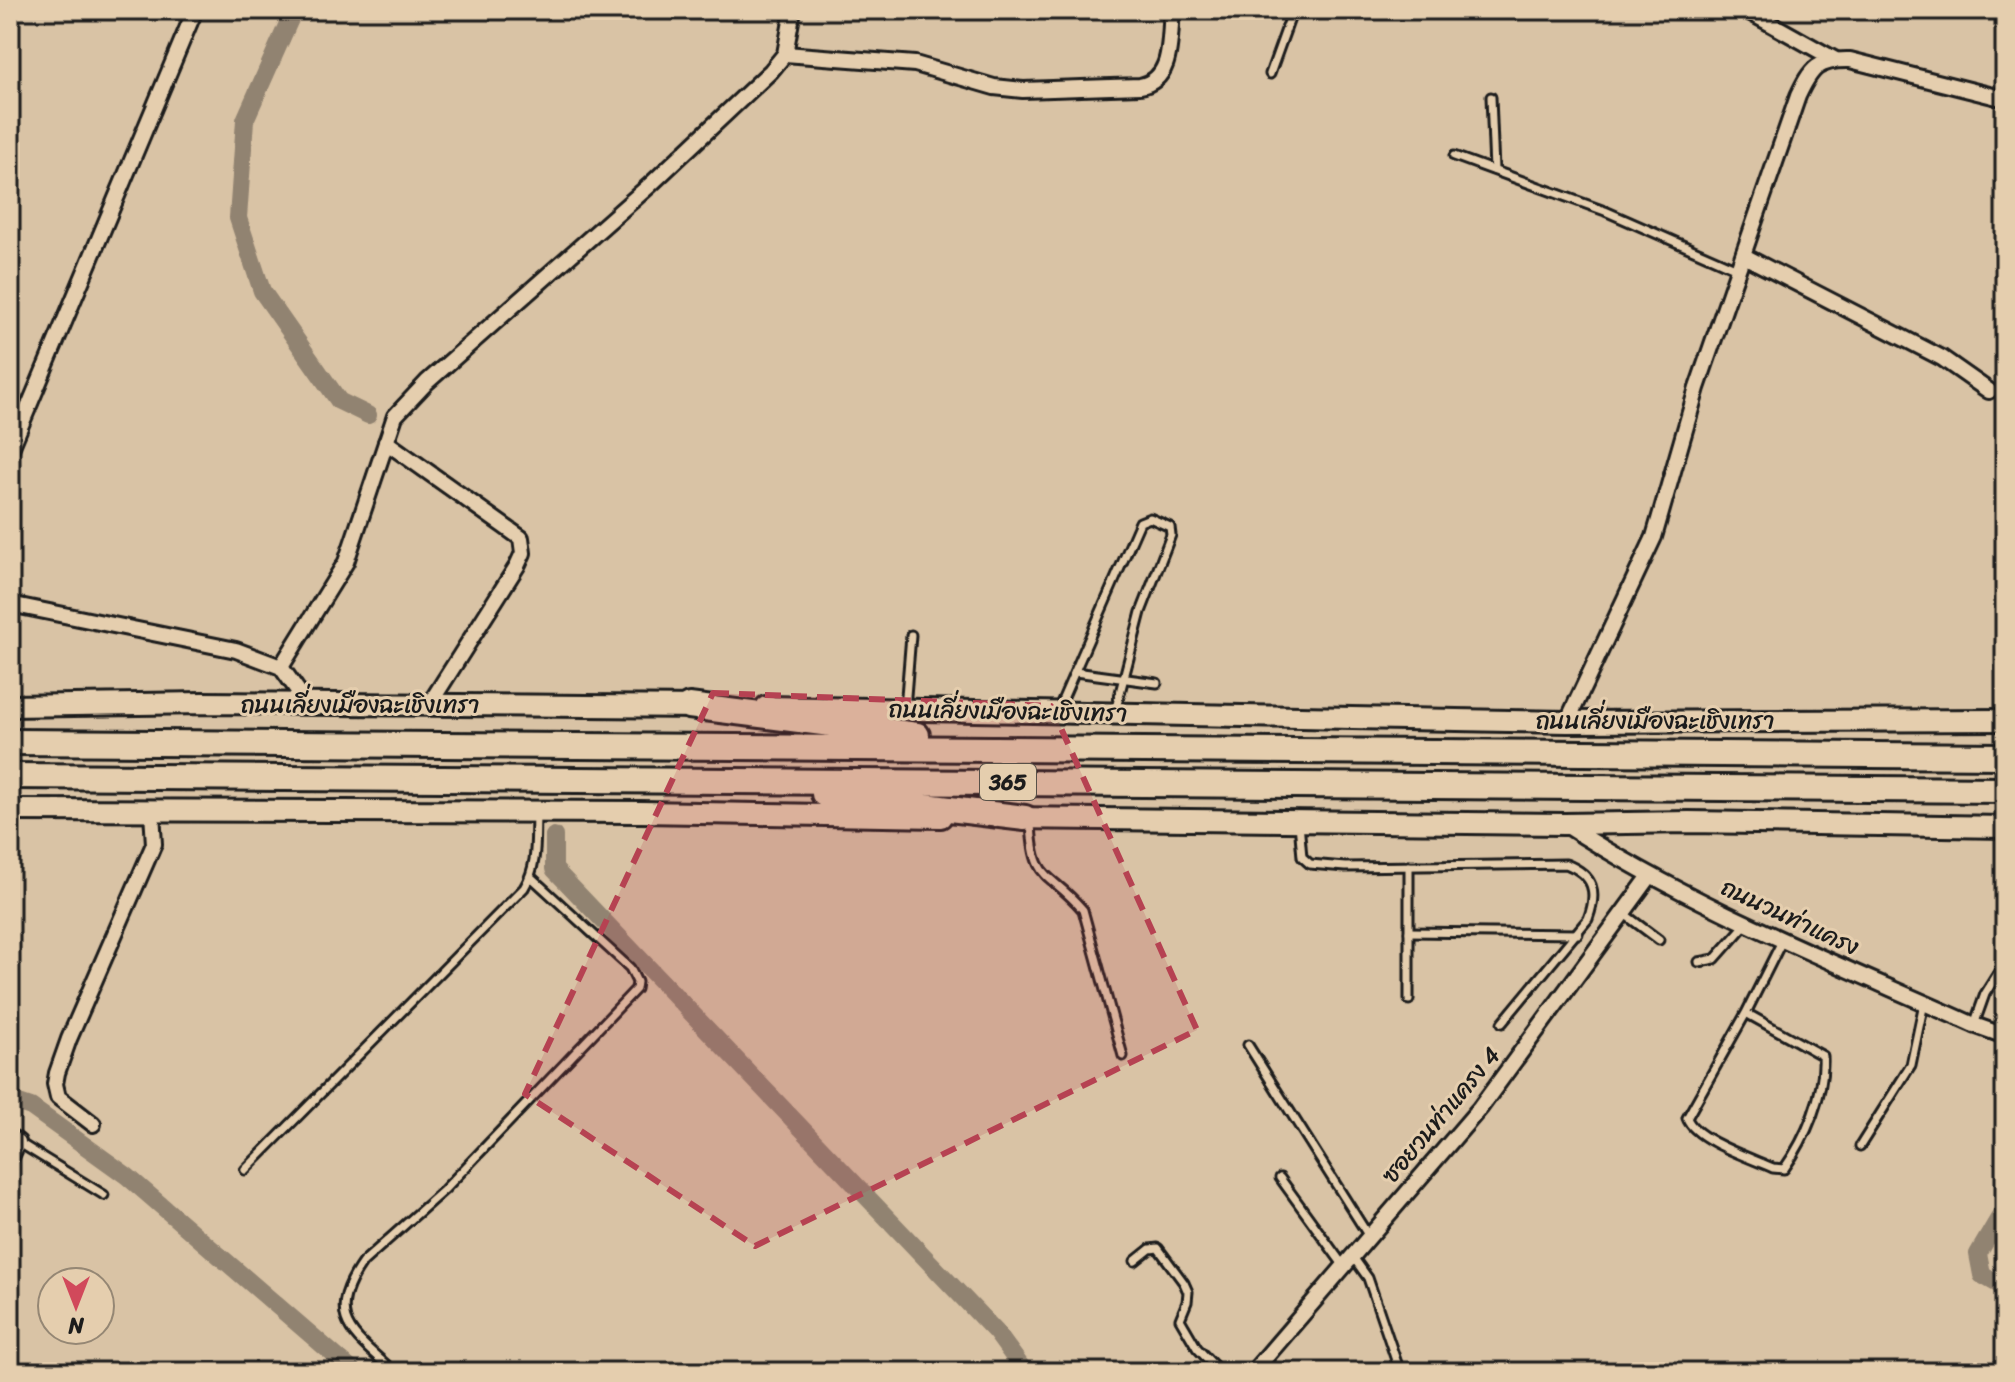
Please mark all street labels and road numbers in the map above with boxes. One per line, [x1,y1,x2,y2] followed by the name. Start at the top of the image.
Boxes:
[240,683,480,726] street label: ถนนเลี่ยงเมืองฉะเชิงเทรา
[888,687,1128,734] street label: ถนนเลี่ยงเมืองฉะเชิงเทรา
[1535,699,1775,742] street label: ถนนเลี่ยงเมืองฉะเชิงเทรา
[980,764,1036,800] road number: 365
[1714,867,1866,967] street label: ถนนวนท่าแครง
[1371,1037,1511,1193] street label: ซอยวนท่าแครง 4

